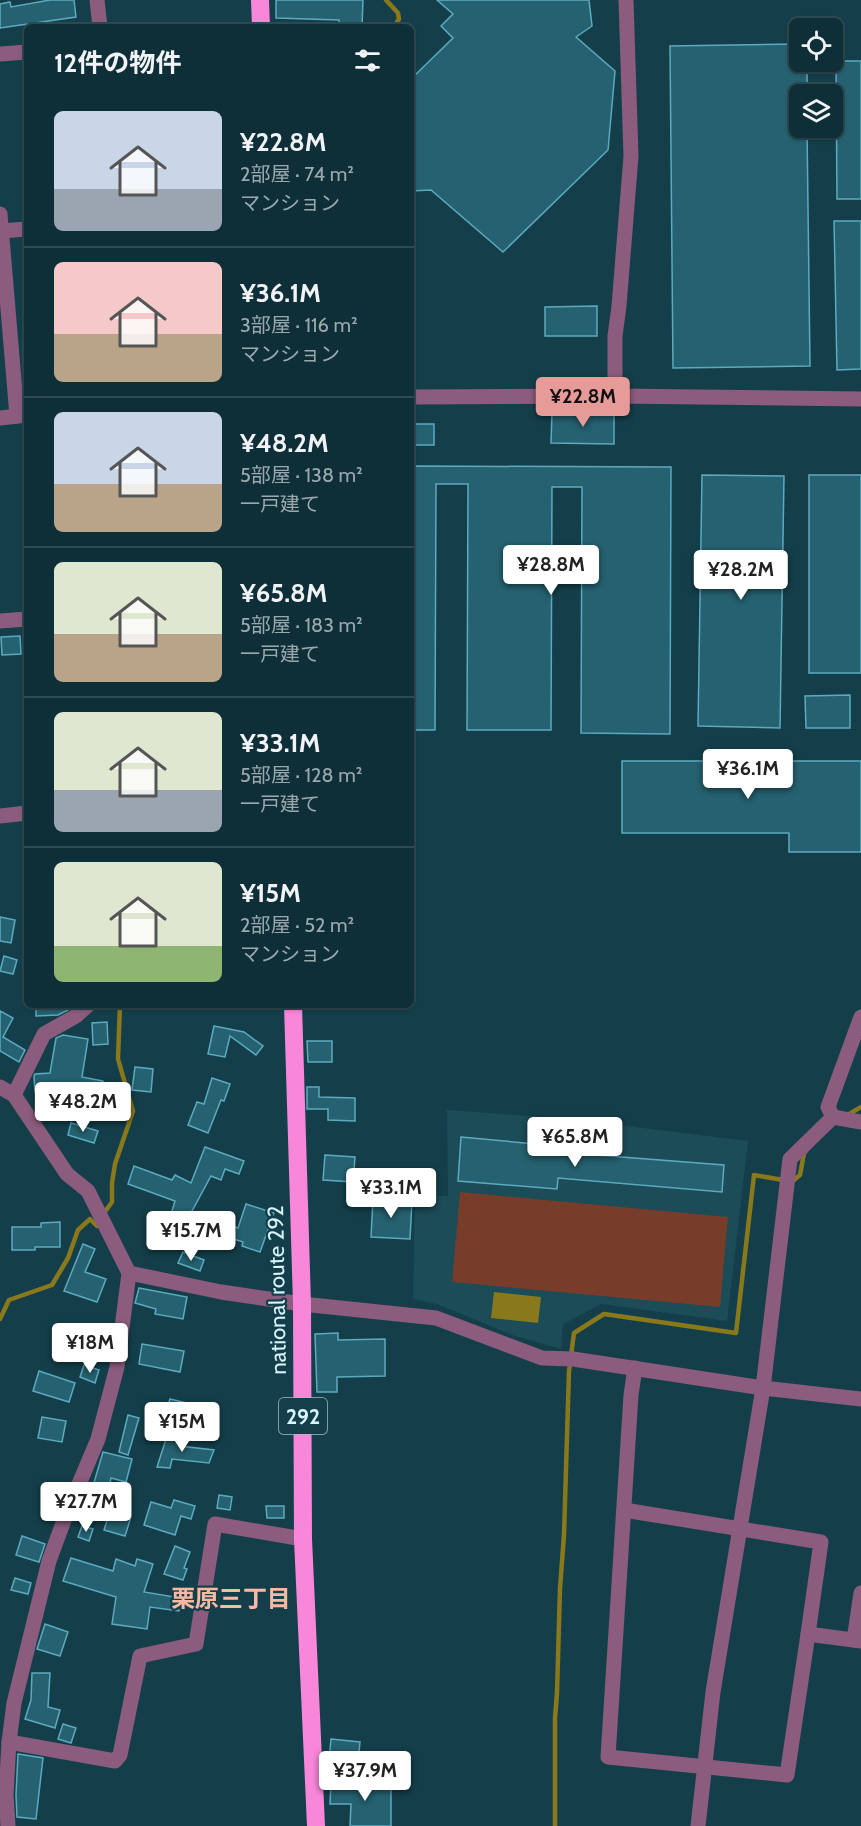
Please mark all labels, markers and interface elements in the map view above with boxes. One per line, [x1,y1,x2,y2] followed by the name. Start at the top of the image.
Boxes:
[789,18,843,138] map controls
[789,18,843,72] button: locate
[351,44,384,77] icon: filters
[54,47,181,79] text: 12件の物件
[789,84,843,138] button: layers
[240,126,326,158] text: ¥22.8M
[102,135,174,207] icon: home
[240,162,354,186] text: 2部屋 · 74 m²
[240,191,340,215] text: マンション
[240,277,321,309] text: ¥36.1M
[102,286,174,358] icon: home
[240,313,358,337] text: 3部屋 · 116 m²
[240,342,340,366] text: マンション
[534,377,632,428] pin: ¥22.8M
[550,384,616,408] text: ¥22.8M
[240,427,329,459] text: ¥48.2M
[102,436,174,508] icon: home
[240,463,363,487] text: 5部屋 · 138 m²
[240,492,320,516] text: 一戸建て
[502,545,600,596] pin: ¥28.8M
[692,550,790,601] pin: ¥28.2M
[517,552,585,576] text: ¥28.8M
[708,557,774,581] text: ¥28.2M
[240,577,327,609] text: ¥65.8M
[102,586,174,658] icon: home
[240,613,363,637] text: 5部屋 · 183 m²
[240,642,320,666] text: 一戸建て
[240,727,320,759] text: ¥33.1M
[102,736,174,808] icon: home
[699,749,797,800] pin: ¥36.1M
[717,756,779,780] text: ¥36.1M
[240,763,362,787] text: 5部屋 · 128 m²
[240,792,320,816] text: 一戸建て
[240,877,301,909] text: ¥15M
[102,886,174,958] icon: home
[240,913,354,937] text: 2部屋 · 52 m²
[240,942,340,966] text: マンション
[34,1082,132,1133] pin: ¥48.2M
[49,1089,117,1113] text: ¥48.2M
[526,1117,624,1168] pin: ¥65.8M
[541,1124,609,1148] text: ¥65.8M
[342,1168,440,1219] pin: ¥33.1M
[360,1175,422,1199] text: ¥33.1M
[262,1205,292,1375] street label: national route 292
[142,1211,240,1262] pin: ¥15.7M
[160,1218,222,1242] text: ¥15.7M
[54,1323,126,1374] pin: ¥18M
[66,1330,114,1354] text: ¥18M
[279,1398,327,1434] road number: 292
[146,1402,218,1453] pin: ¥15M
[159,1409,205,1433] text: ¥15M
[37,1482,135,1533] pin: ¥27.7M
[54,1489,118,1513] text: ¥27.7M
[171,1584,291,1613] district label: 栗原三丁目
[316,1751,414,1802] pin: ¥37.9M
[333,1758,397,1782] text: ¥37.9M

